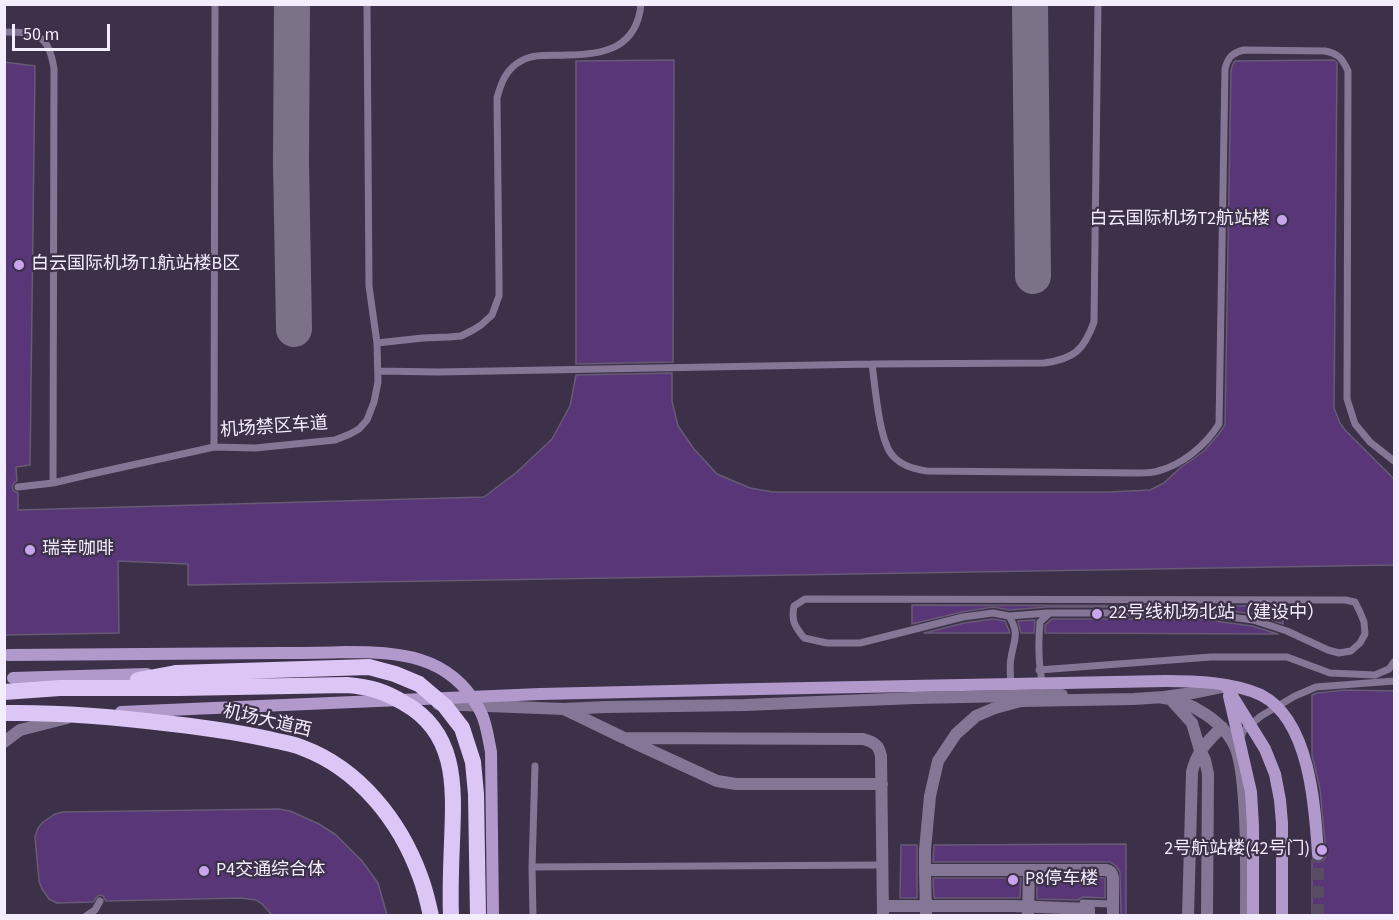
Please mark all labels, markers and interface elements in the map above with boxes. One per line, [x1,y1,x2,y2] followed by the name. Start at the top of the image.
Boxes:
[15,12,112,50] scale bar
[23,22,59,47] text: 50 m
[1089,209,1270,231] place label: 白云国际机场T2航站楼
[1275,213,1289,227] marker: 白云国际机场T2航站楼
[31,254,240,276] place label: 白云国际机场T1航站楼B区
[12,258,26,272] marker: 白云国际机场T1航站楼B区
[219,413,329,443] street label: 机场禁区车道
[42,539,114,561] place label: 瑞幸咖啡
[23,543,37,557] marker: 瑞幸咖啡
[1109,603,1325,625] place label: 22号线机场北站（建设中）
[1090,607,1104,621] marker: 22号线机场北站（建设中）
[221,701,313,743] street label: 机场大道西
[1164,839,1310,861] place label: 2号航站楼(42号门)
[1315,843,1329,857] marker: 2号航站楼(42号门)
[216,860,325,882] place label: P4交通综合体
[197,864,211,878] marker: P4交通综合体
[1025,869,1098,891] place label: P8停车楼
[1006,873,1020,887] marker: P8停车楼

